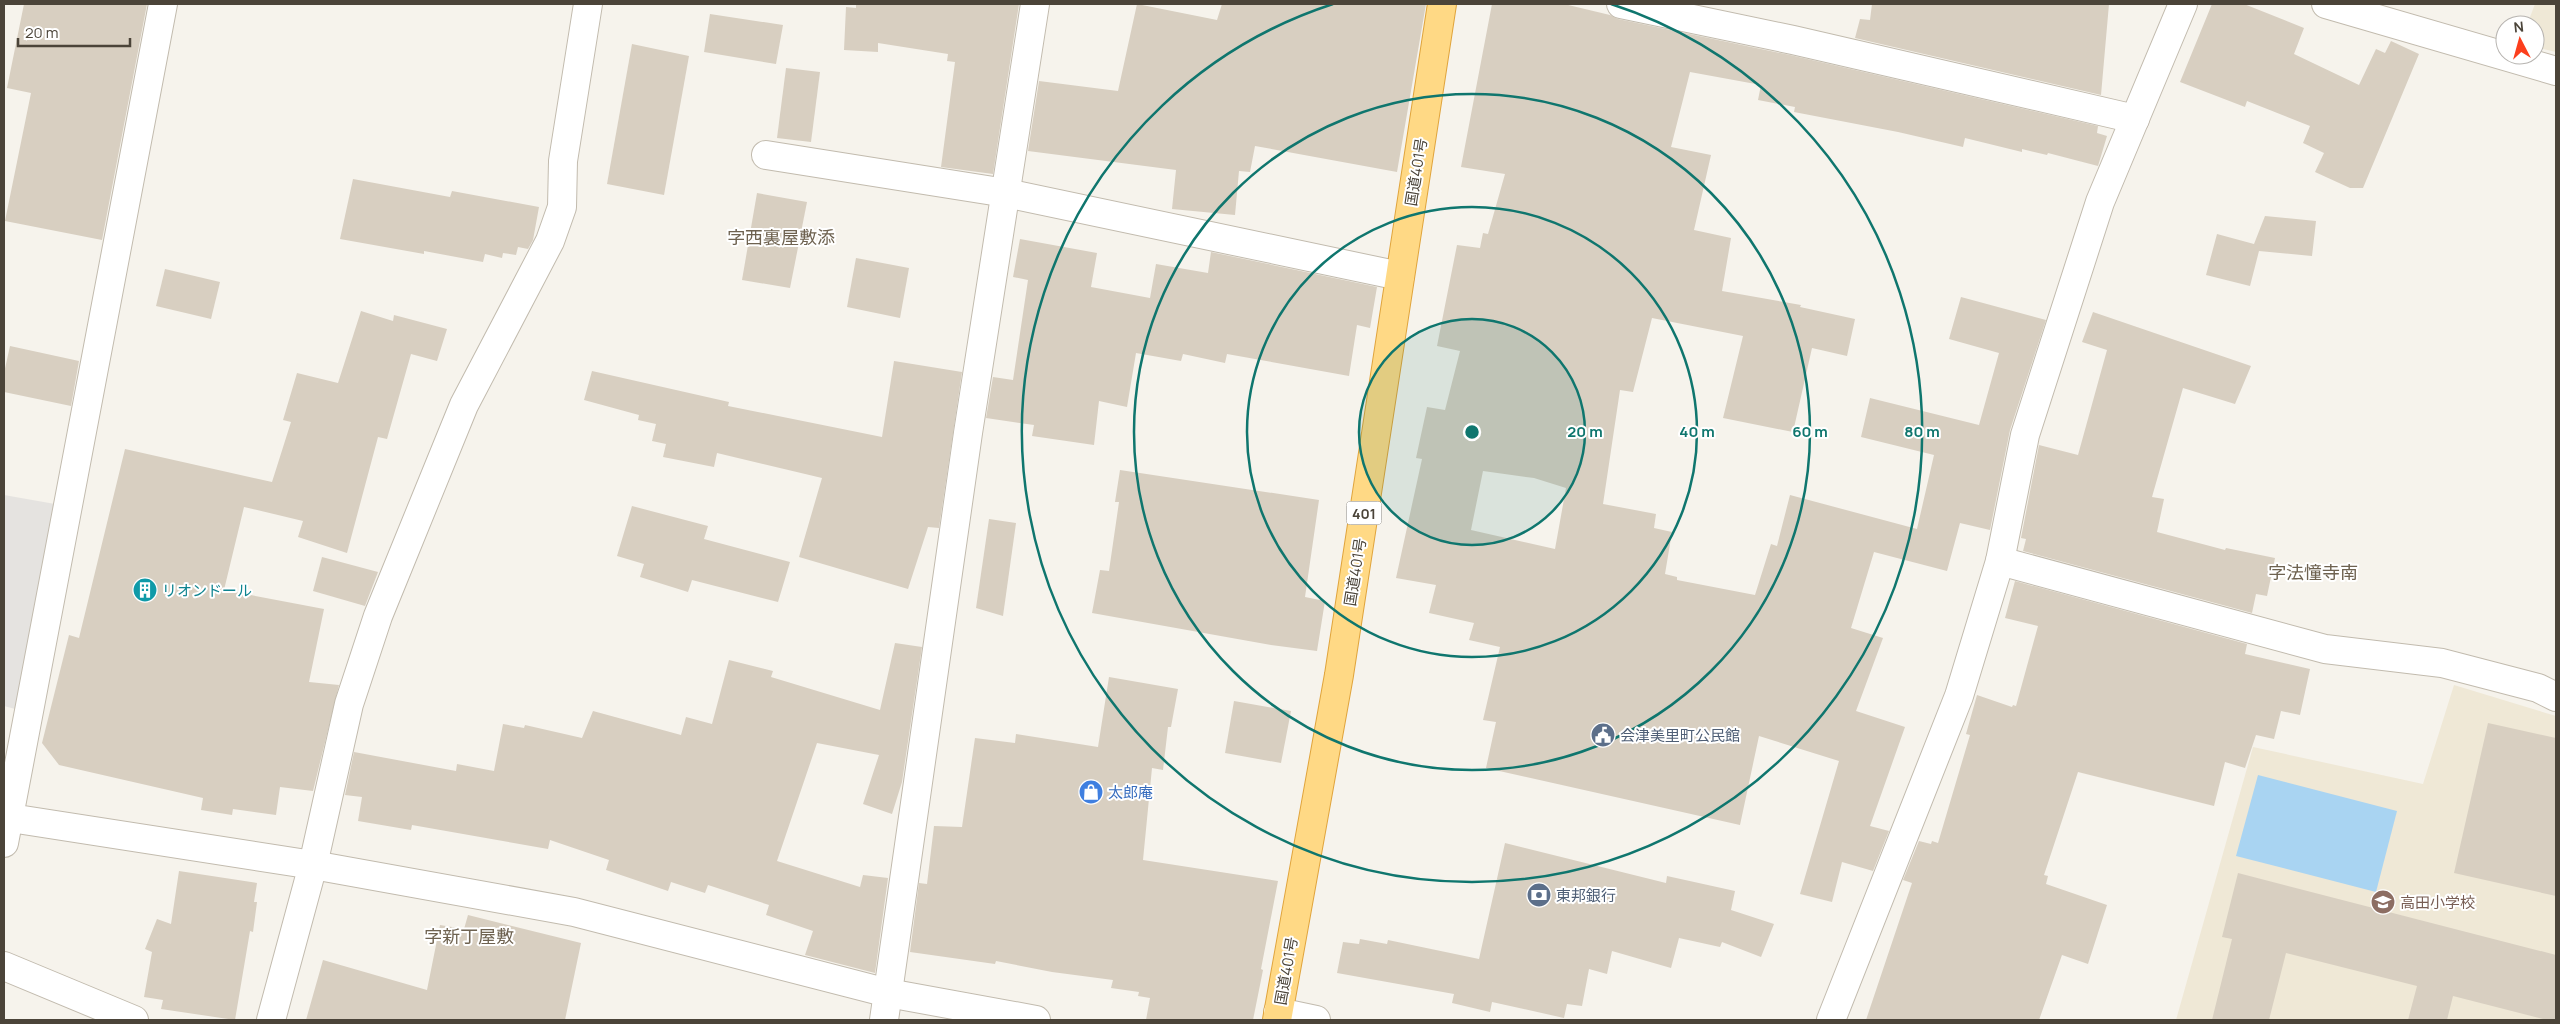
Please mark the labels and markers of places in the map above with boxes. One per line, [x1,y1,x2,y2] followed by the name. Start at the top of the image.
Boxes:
[1463,423,1481,441] centre of rings
[132,577,158,603] building icon: リオンドール
[162,580,252,601] place label: リオンドール
[1590,722,1616,748] public building icon: 会津美里町公民館
[1620,725,1740,746] place label: 会津美里町公民館
[1078,779,1104,805] shop icon: 太郎庵
[1108,782,1153,803] place label: 太郎庵
[1526,882,1552,908] bank icon: 東邦銀行
[1556,885,1616,906] place label: 東邦銀行
[2370,889,2396,915] school or university icon: 高田小学校
[2400,892,2475,913] place label: 高田小学校

